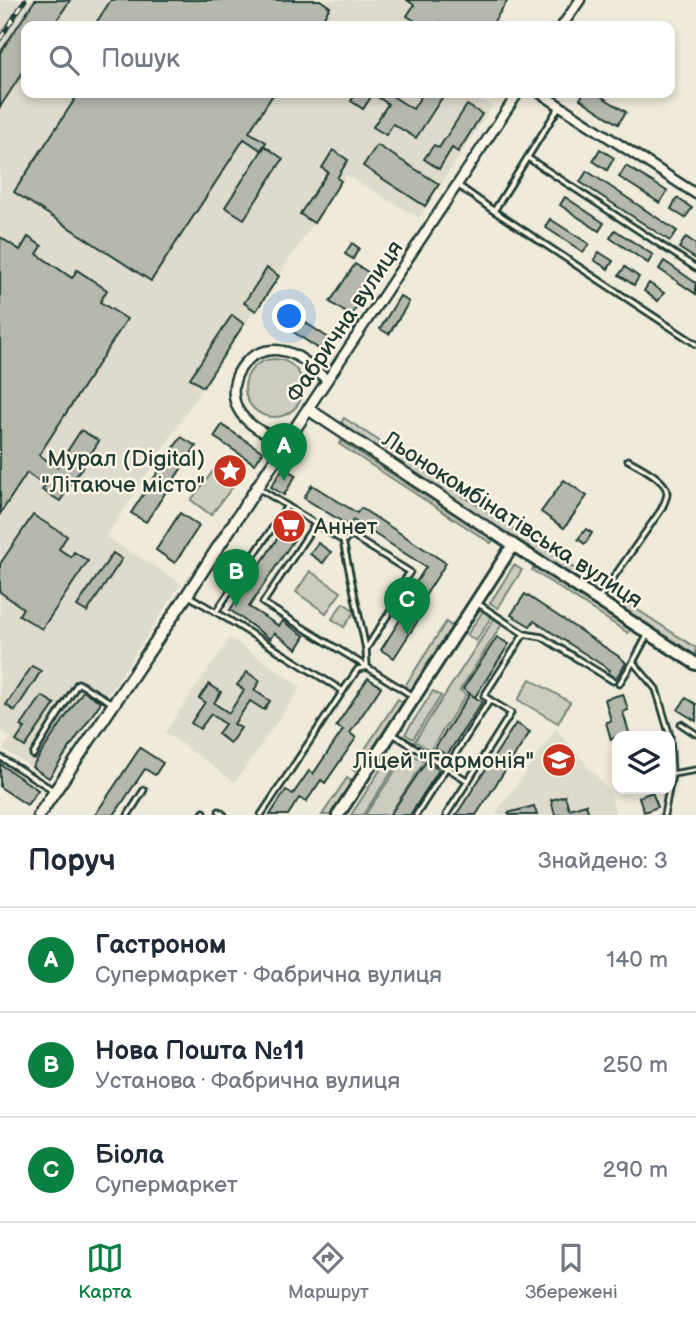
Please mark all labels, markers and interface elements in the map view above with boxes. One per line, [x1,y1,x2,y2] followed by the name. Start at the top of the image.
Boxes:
[21,21,675,98] search box
[45,41,83,79] icon: search
[101,44,180,75] text: Пошук
[280,235,409,408] street label: Фабрична вулиця
[272,299,306,333] your location
[261,423,307,481] pin: A
[376,425,648,614] street label: Льонокомбінатівська вулиця
[41,445,205,499] place label: Мурал (Digital) "Літаюче місто"
[211,452,249,490] place icon: Мурал (Digital) "Літаюче місто"
[270,507,308,545] supermarket icon: Аннет
[313,513,378,541] place label: Аннет
[213,549,259,607] pin: B
[384,577,430,635] pin: C
[612,731,675,794] map controls
[612,731,675,794] button: layers
[540,741,578,779] school or university icon: Ліцей "Гармонія"
[352,747,534,775] place label: Ліцей "Гармонія"
[28,843,116,879] text: Поруч
[538,847,668,875] text: Знайдено: 3
[95,930,226,961] text: Гастроном
[44,946,58,974] text: A
[606,946,668,974] text: 140 m
[95,961,442,989] text: Супермаркет · Фабрична вулиця
[95,1036,305,1067] text: Нова Пошта №11
[43,1051,59,1079] text: B
[602,1051,668,1079] text: 250 m
[95,1067,400,1095] text: Установа · Фабрична вулиця
[95,1140,164,1171] text: Біола
[43,1156,59,1184] text: C
[602,1156,668,1184] text: 290 m
[95,1171,238,1199] text: Супермаркет
[78,1239,132,1304] tab: Карта
[288,1239,369,1304] tab: Маршрут
[525,1239,618,1304] tab: Збережені

